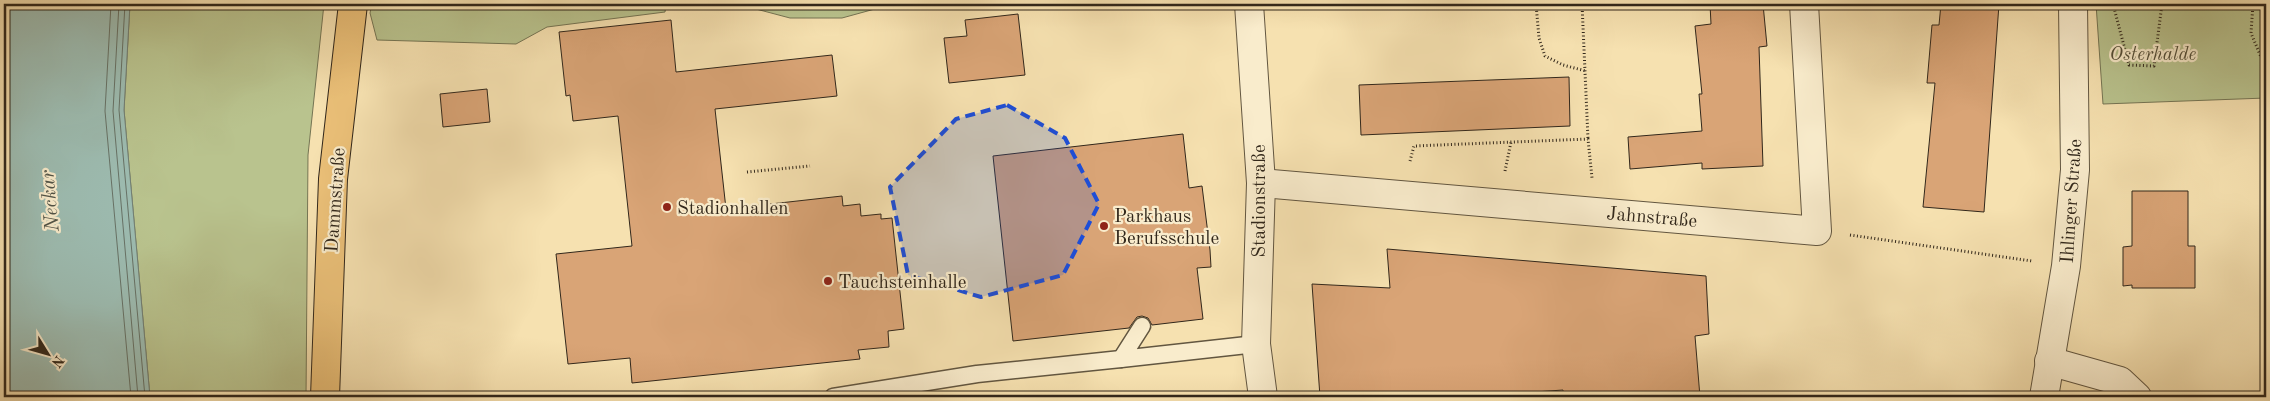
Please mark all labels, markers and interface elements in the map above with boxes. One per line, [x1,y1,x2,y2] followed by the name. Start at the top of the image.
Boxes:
[2110,46,2197,65] park label: Osterhalde
[2059,138,2086,264] street label: Ihlinger Straße
[1251,144,1270,258] street label: Stadionstraße
[323,147,350,253] street label: Dammstraße
[38,169,64,233] water label: Neckar
[677,200,789,219] place label: Stadionhallen
[661,201,673,213] marker: Stadionhallen
[1606,205,1698,232] street label: Jahnstraße
[1114,208,1219,249] place label: Parkhaus Berufsschule
[1098,220,1110,232] marker: Parkhaus Berufsschule
[838,274,966,293] place label: Tauchsteinhalle
[822,275,834,287] marker: Tauchsteinhalle
[22,328,72,378] north arrow
[49,353,66,370] text: N

